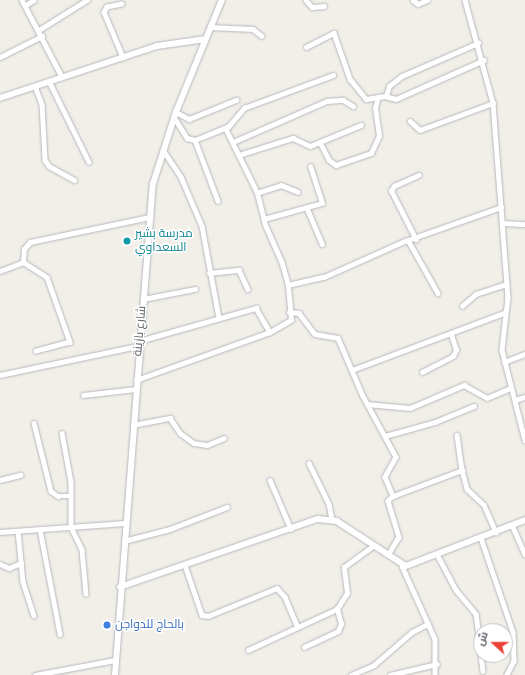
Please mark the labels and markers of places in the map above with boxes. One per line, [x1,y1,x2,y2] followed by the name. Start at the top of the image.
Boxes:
[135,227,193,255] place label: مدرسة بشير السعداوي
[122,236,132,246] marker: مدرسة بشير السعداوي
[115,618,184,632] place label: بالحاج للدواجن
[102,620,112,630] marker: بالحاج للدواجن

